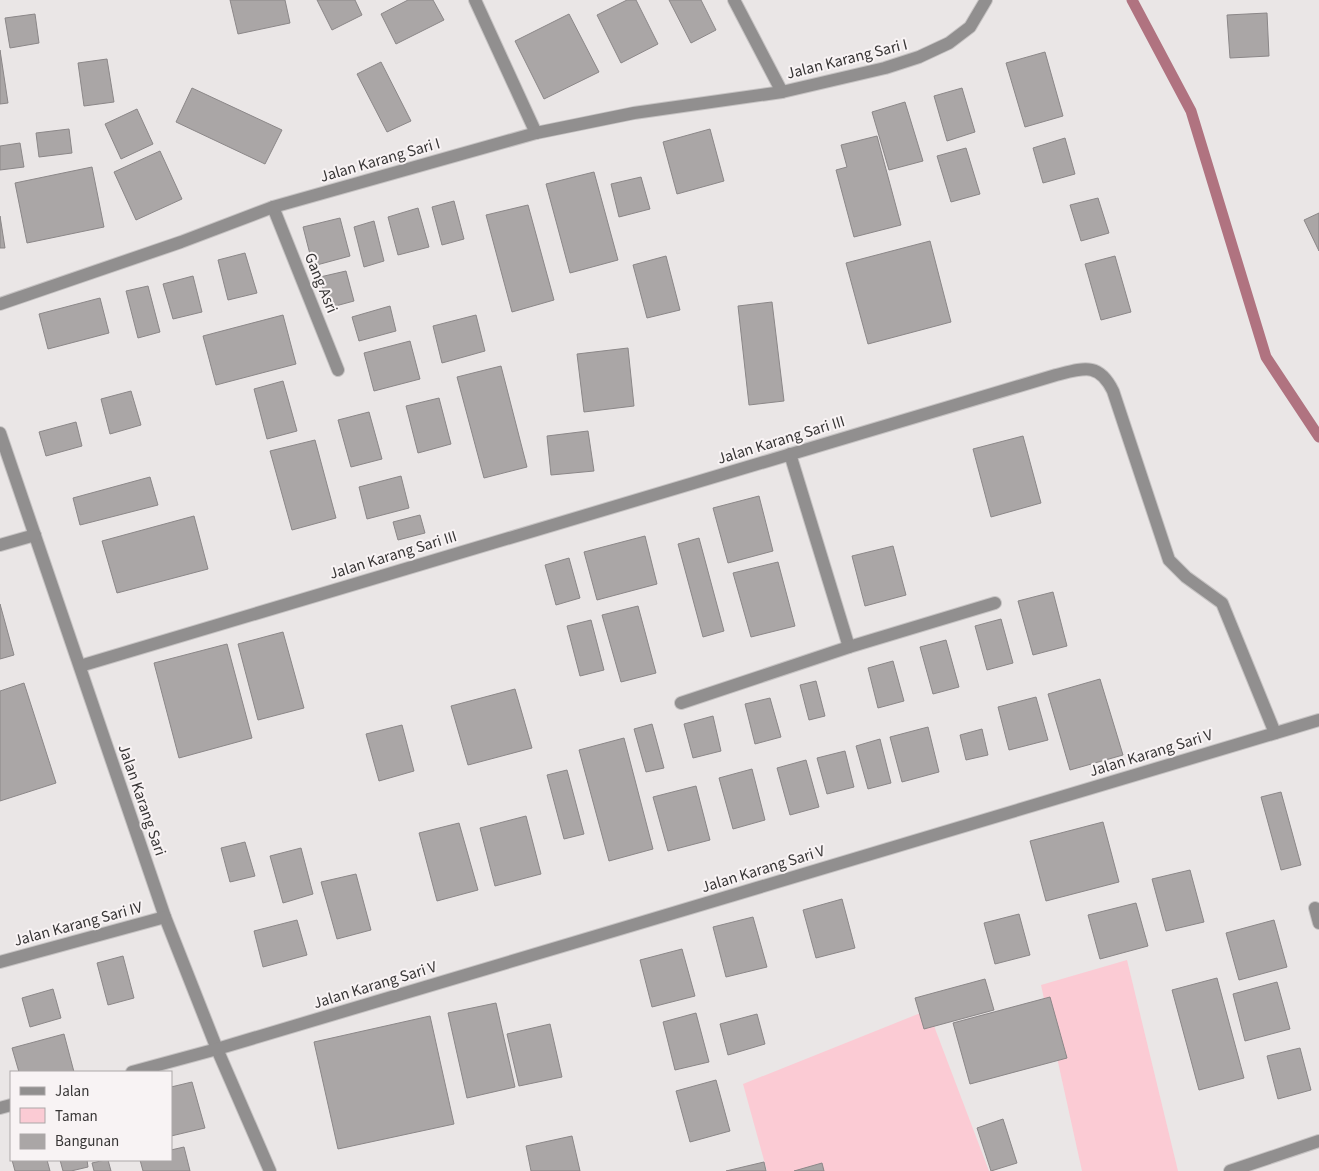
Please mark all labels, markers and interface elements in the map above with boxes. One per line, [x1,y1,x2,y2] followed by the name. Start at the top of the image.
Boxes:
[784,33,910,85] street label: Jalan Karang Sari I
[317,132,443,188] street label: Jalan Karang Sari I
[299,250,343,316] street label: Gang Asri
[715,410,847,470] street label: Jalan Karang Sari III
[327,525,459,585] street label: Jalan Karang Sari III
[1087,724,1216,782] street label: Jalan Karang Sari V
[113,741,171,859] street label: Jalan Karang Sari
[699,840,828,898] street label: Jalan Karang Sari V
[11,896,145,952] street label: Jalan Karang Sari IV
[311,956,440,1014] street label: Jalan Karang Sari V
[10,1071,172,1161] legend
[55,1081,89,1102] text: Jalan
[55,1106,98,1127] text: Taman
[55,1131,119,1152] text: Bangunan

